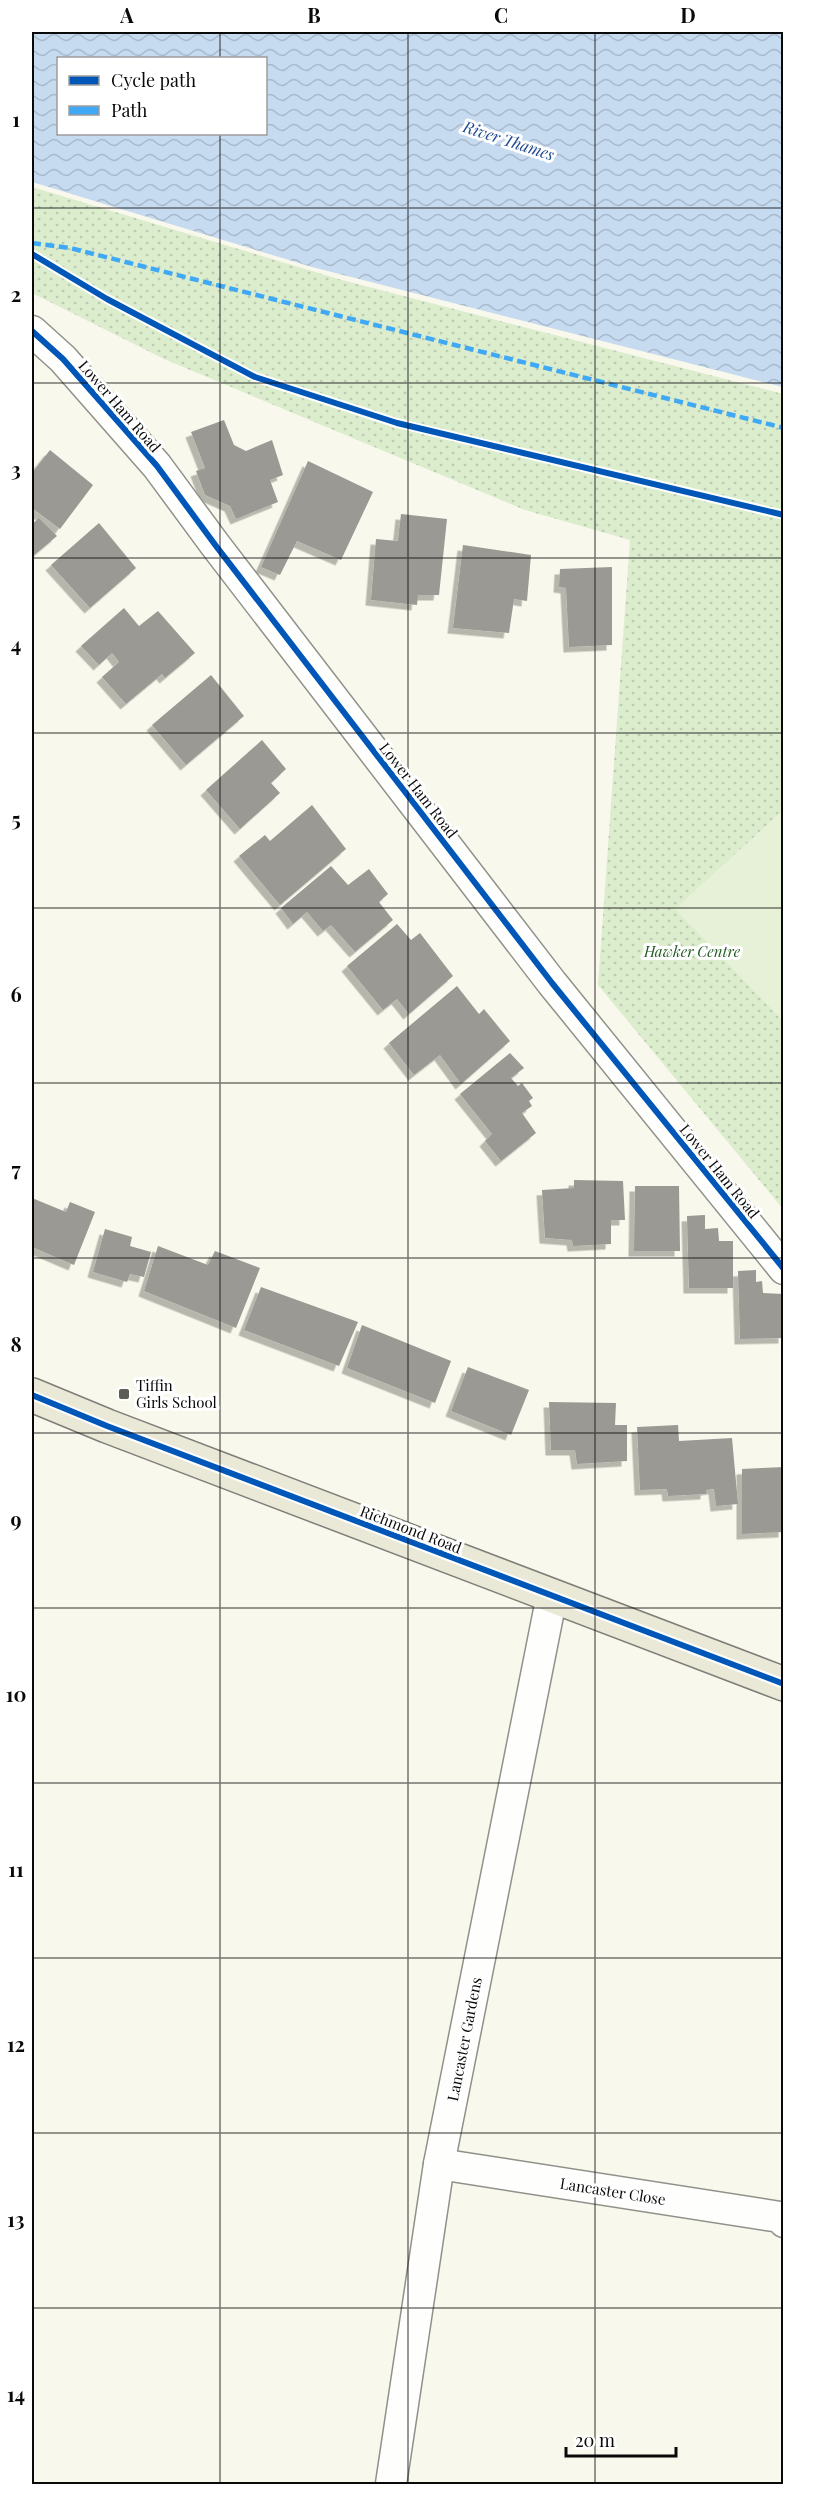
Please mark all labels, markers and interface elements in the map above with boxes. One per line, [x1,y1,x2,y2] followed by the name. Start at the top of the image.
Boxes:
[119,1,134,28] text: A
[307,1,321,28] text: B
[494,1,508,28] text: C
[680,1,696,28] text: D
[57,57,267,135] legend
[111,68,196,92] text: Cycle path
[111,98,148,122] text: Path
[12,105,20,132] text: 1
[460,115,557,165] water label: River Thames
[11,280,21,307] text: 2
[74,356,166,457] street label: Lower Ham Road
[11,455,21,482] text: 3
[11,630,21,657] text: 4
[375,738,463,842] street label: Lower Ham Road
[11,805,21,832] text: 5
[643,941,741,961] park label: Hawker Centre
[10,980,22,1007] text: 6
[676,1120,764,1223] street label: Lower Ham Road
[11,1155,21,1182] text: 7
[10,1330,22,1357] text: 8
[136,1375,217,1412] place label: Tiffin Girls School
[117,1387,131,1401] marker: Tiffin Girls School
[357,1500,465,1558] street label: Richmond Road
[10,1505,22,1532] text: 9
[6,1680,26,1707] text: 10
[8,1855,24,1882] text: 11
[442,1975,486,2103] street label: Lancaster Gardens
[7,2030,25,2057] text: 12
[559,2173,667,2209] street label: Lancaster Close
[7,2205,25,2232] text: 13
[7,2380,25,2407] text: 14
[566,2420,676,2458] scale bar
[575,2428,615,2452] text: 20 m

